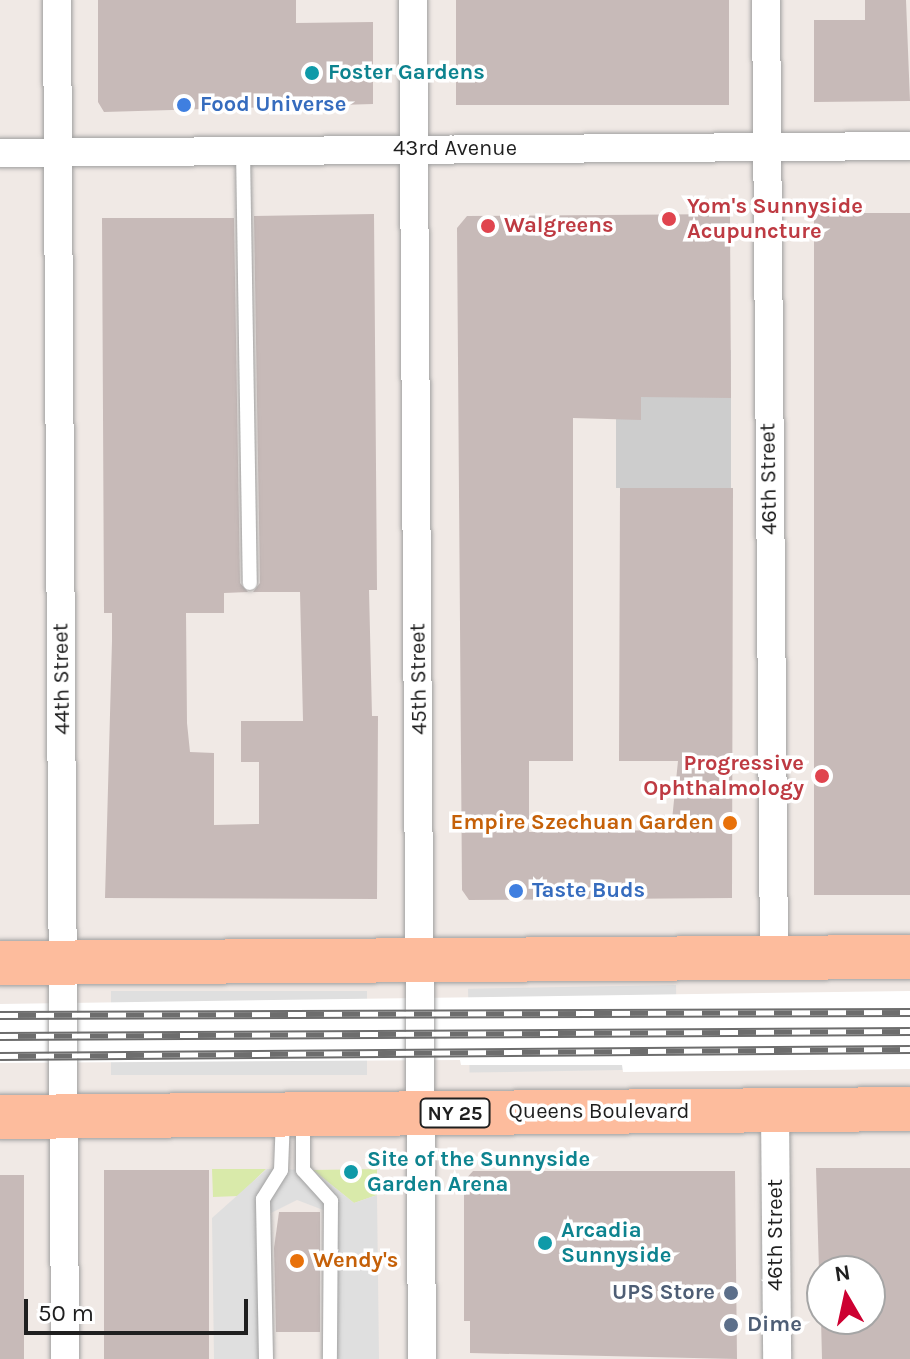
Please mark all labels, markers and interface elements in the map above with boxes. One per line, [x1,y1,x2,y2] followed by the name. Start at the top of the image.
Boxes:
[328,60,485,86] place label: Foster Gardens
[303,64,321,82] marker: Foster Gardens
[200,92,346,118] place label: Food Universe
[175,96,193,114] marker: Food Universe
[393,136,517,162] street label: 43rd Avenue
[687,193,863,244] place label: Yom's Sunnyside Acupuncture
[658,208,680,230] marker: Yom's Sunnyside Acupuncture
[504,213,614,239] place label: Walgreens
[479,217,497,235] marker: Walgreens
[755,423,783,535] street label: 46th Street
[48,623,76,735] street label: 44th Street
[405,623,433,735] street label: 45th Street
[643,750,804,802] place label: Progressive Ophthalmology
[811,765,833,787] marker: Progressive Ophthalmology
[451,810,714,836] place label: Empire Szechuan Garden
[721,814,739,832] marker: Empire Szechuan Garden
[532,878,645,904] place label: Taste Buds
[507,882,525,900] marker: Taste Buds
[419,1097,491,1129] road number: NY 25
[509,1099,689,1125] street label: Queens Boulevard
[367,1146,590,1198] place label: Site of the Sunnyside Garden Arena
[342,1163,360,1181] marker: Site of the Sunnyside Garden Arena
[763,1179,789,1291] street label: 46th Street
[561,1217,671,1268] place label: Arcadia Sunnyside
[536,1234,554,1252] marker: Arcadia Sunnyside
[313,1248,398,1274] place label: Wendy's
[288,1252,306,1270] marker: Wendy's
[806,1255,886,1335] north arrow
[833,1259,852,1287] text: N
[612,1280,715,1306] place label: UPS Store
[28,1283,252,1333] scale bar
[722,1284,740,1302] marker: UPS Store
[38,1299,94,1327] text: 50 m
[747,1312,802,1338] place label: Dime
[722,1316,740,1334] marker: Dime

